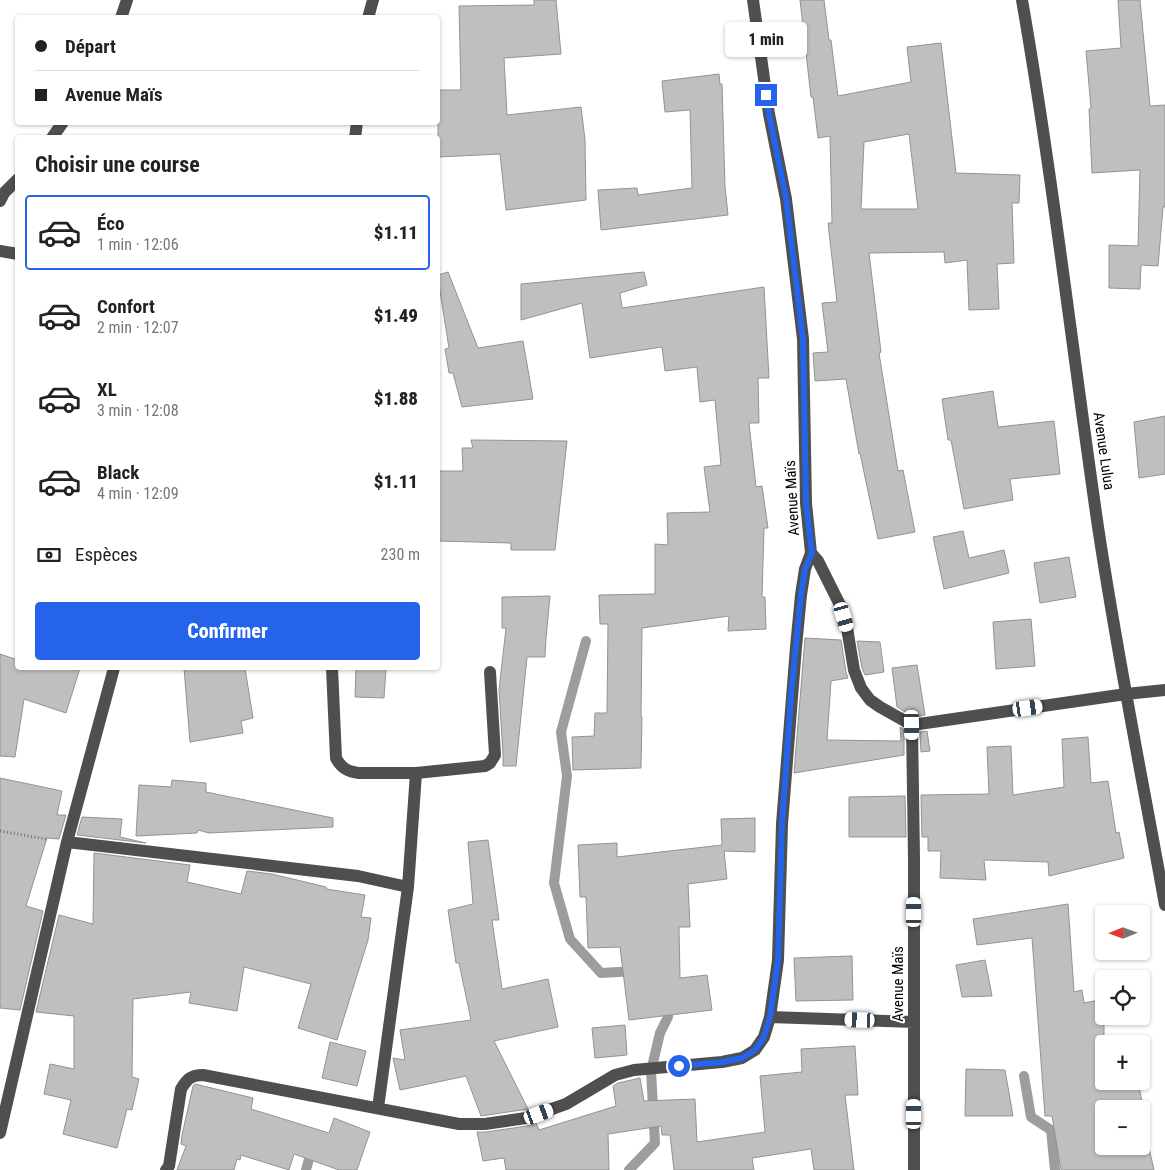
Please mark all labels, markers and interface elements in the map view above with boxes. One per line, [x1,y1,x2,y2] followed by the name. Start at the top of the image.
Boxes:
[725,22,807,58] callout: 1 min
[748,30,784,49] text: 1 min
[65,35,116,58] text: Départ
[65,83,163,106] text: Avenue Maïs
[755,84,777,106] route end
[35,152,200,177] text: Choisir une course
[37,210,82,255] icon: car
[97,212,124,235] text: Éco
[374,221,418,244] text: $1.11
[97,235,179,254] text: 1 min · 12:06
[37,293,82,338] icon: car
[97,295,155,318] text: Confort
[374,304,418,327] text: $1.49
[97,318,179,337] text: 2 min · 12:07
[37,376,82,421] icon: car
[97,378,117,401] text: XL
[374,387,418,410] text: $1.88
[97,401,179,420] text: 3 min · 12:08
[1090,411,1118,491] street label: Avenue Lulua
[37,459,82,504] icon: car
[781,460,803,536] street label: Avenue Maïs
[97,461,139,484] text: Black
[374,470,418,493] text: $1.11
[97,484,179,503] text: 4 min · 12:09
[35,541,63,569] icon: cash
[75,543,138,566] text: Espèces
[381,545,420,564] text: 230 m
[832,601,855,633] car
[35,602,420,660] button: Confirmer
[1012,698,1043,718] car
[904,710,919,740] car
[906,897,921,927] car
[1095,905,1150,960] north arrow
[1095,905,1150,1155] map controls
[889,946,907,1022] street label: Avenue Maïs
[1095,970,1150,1025] button: locate
[844,1012,875,1028] car
[1095,1035,1150,1090] button: +
[668,1055,690,1077] route start
[906,1099,921,1129] car
[1095,1100,1150,1155] button: −
[522,1102,555,1126] car

